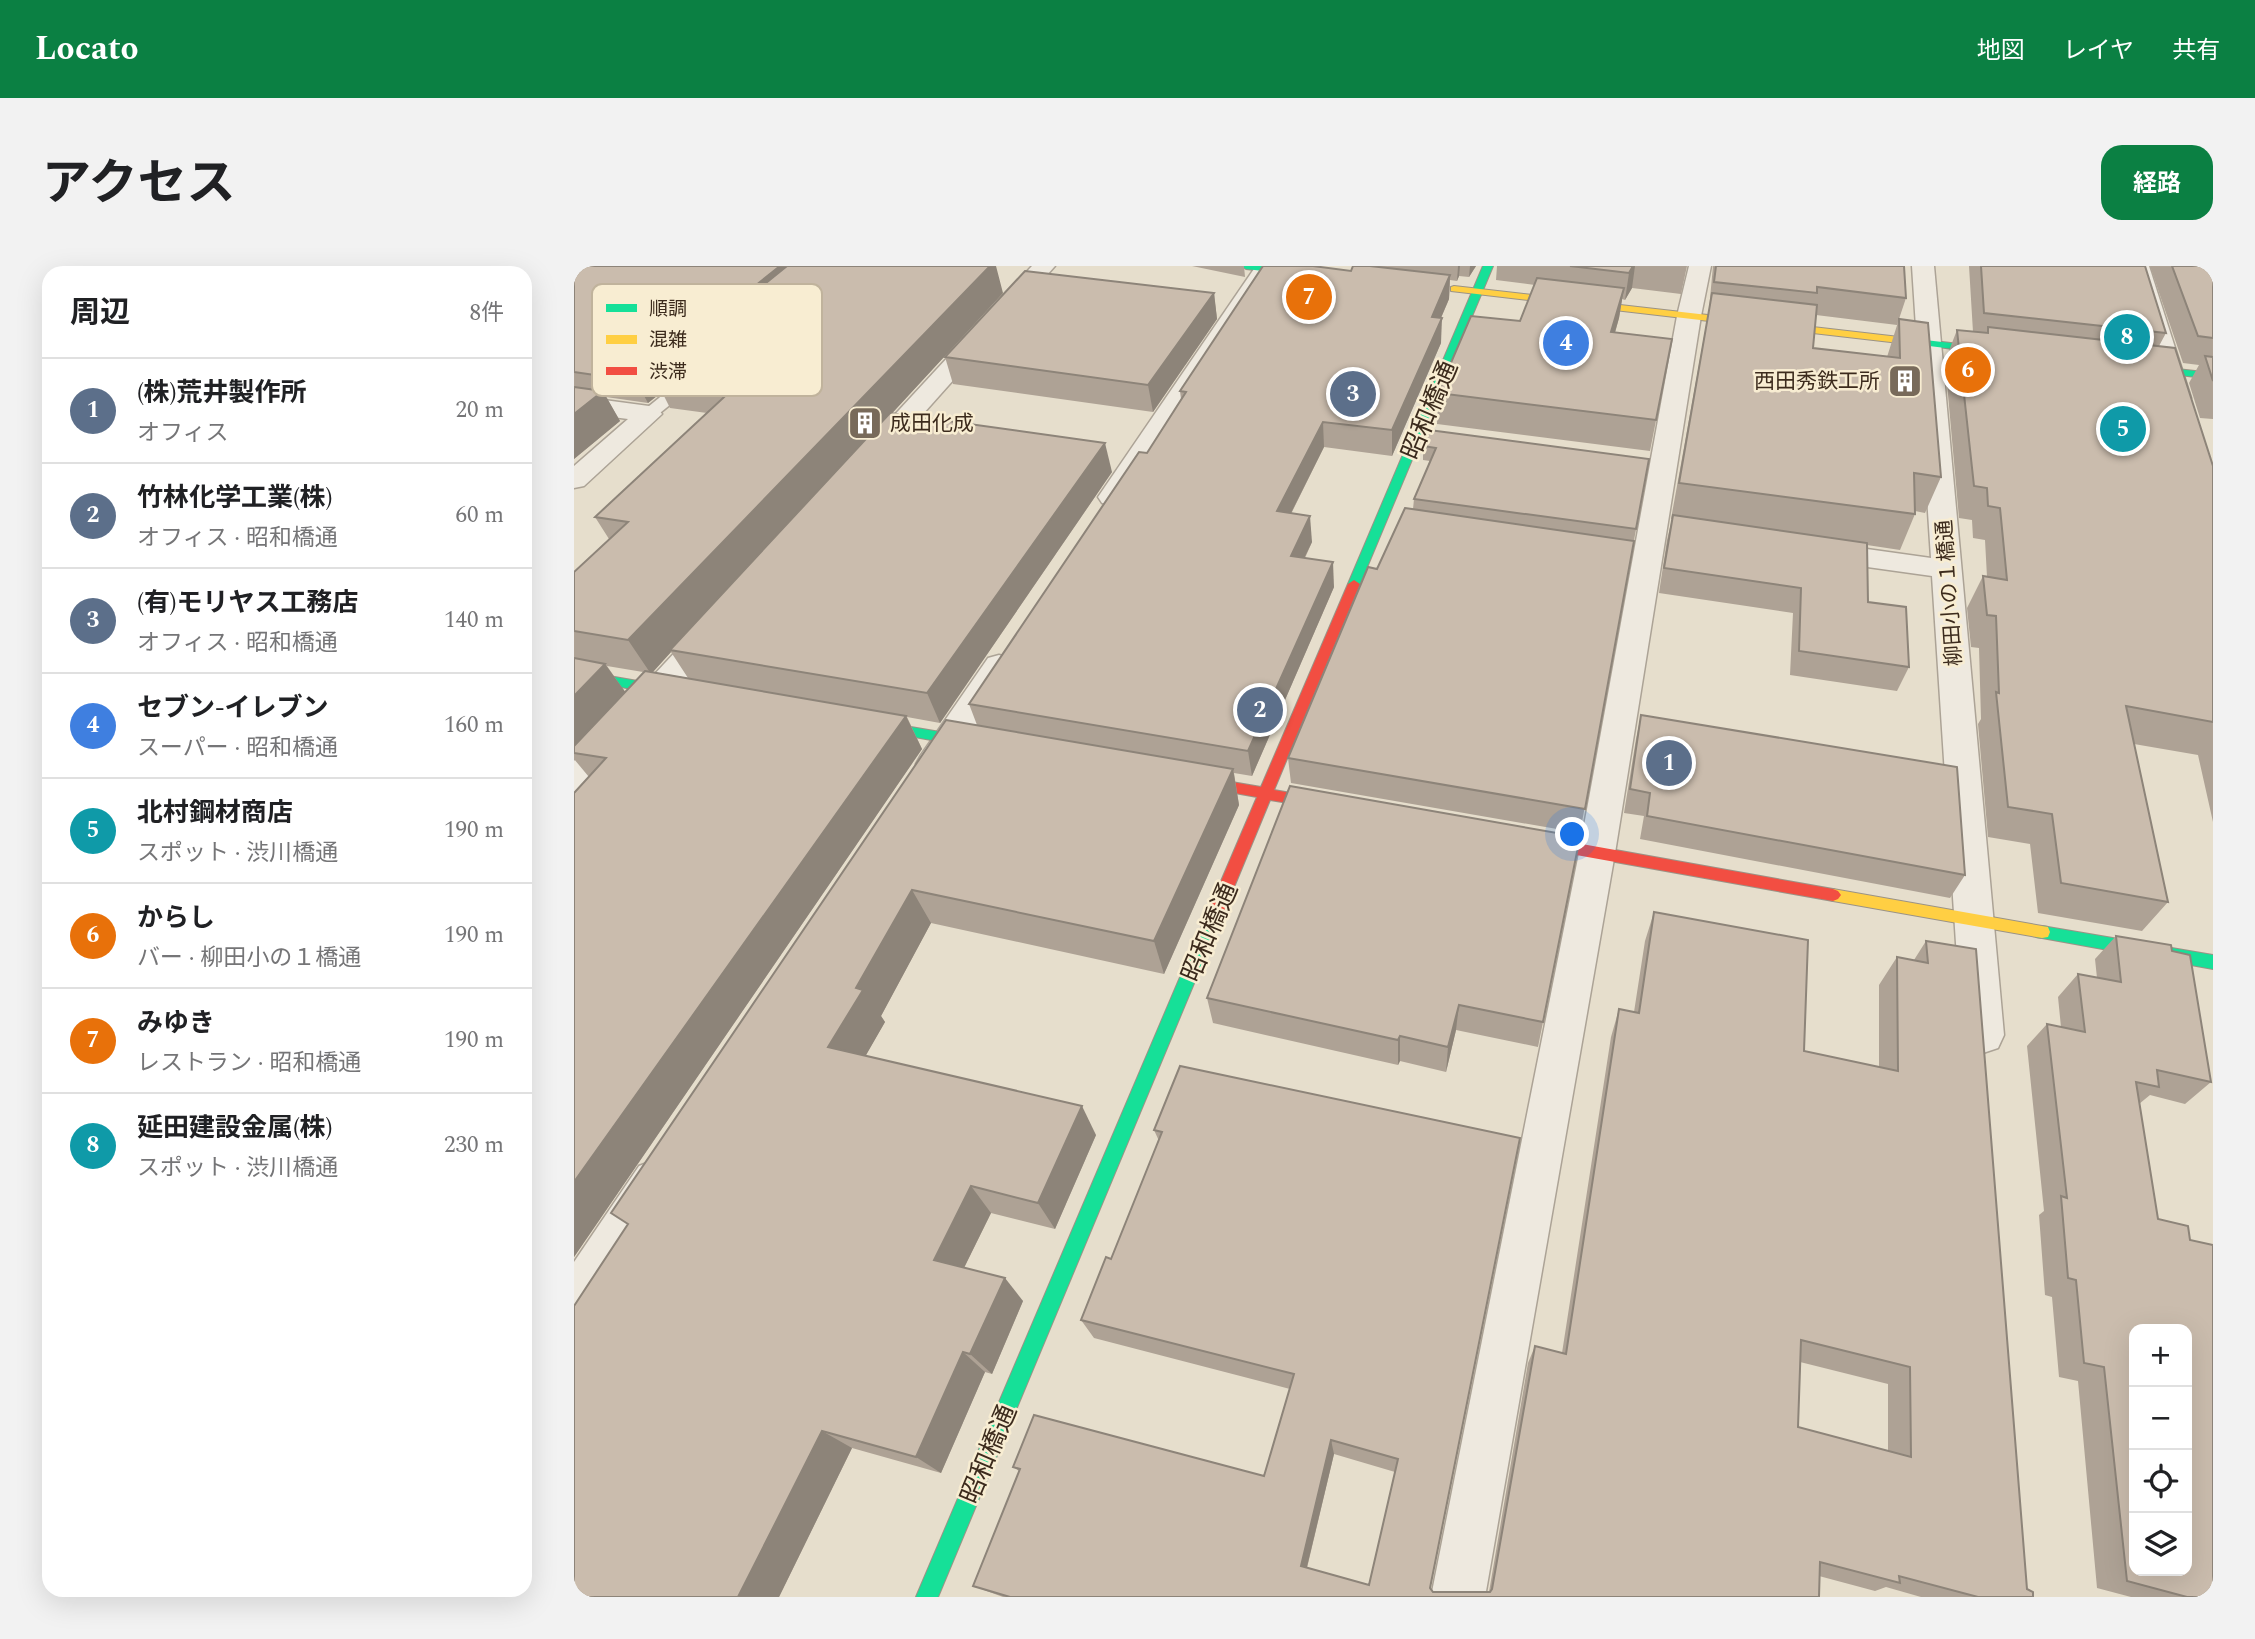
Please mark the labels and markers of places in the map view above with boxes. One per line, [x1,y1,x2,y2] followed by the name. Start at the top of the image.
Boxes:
[1286,271,1332,323] pin: 7
[2104,311,2150,363] pin: 8
[1543,317,1589,369] pin: 4
[1945,344,1991,396] pin: 6
[1886,362,1924,400] building icon: 西田秀鉄工所
[1754,366,1880,398] place label: 西田秀鉄工所
[1330,368,1376,420] pin: 3
[2100,403,2146,455] pin: 5
[846,404,884,442] building icon: 成田化成
[890,408,974,440] place label: 成田化成
[1237,684,1283,736] pin: 2
[1646,737,1692,789] pin: 1

